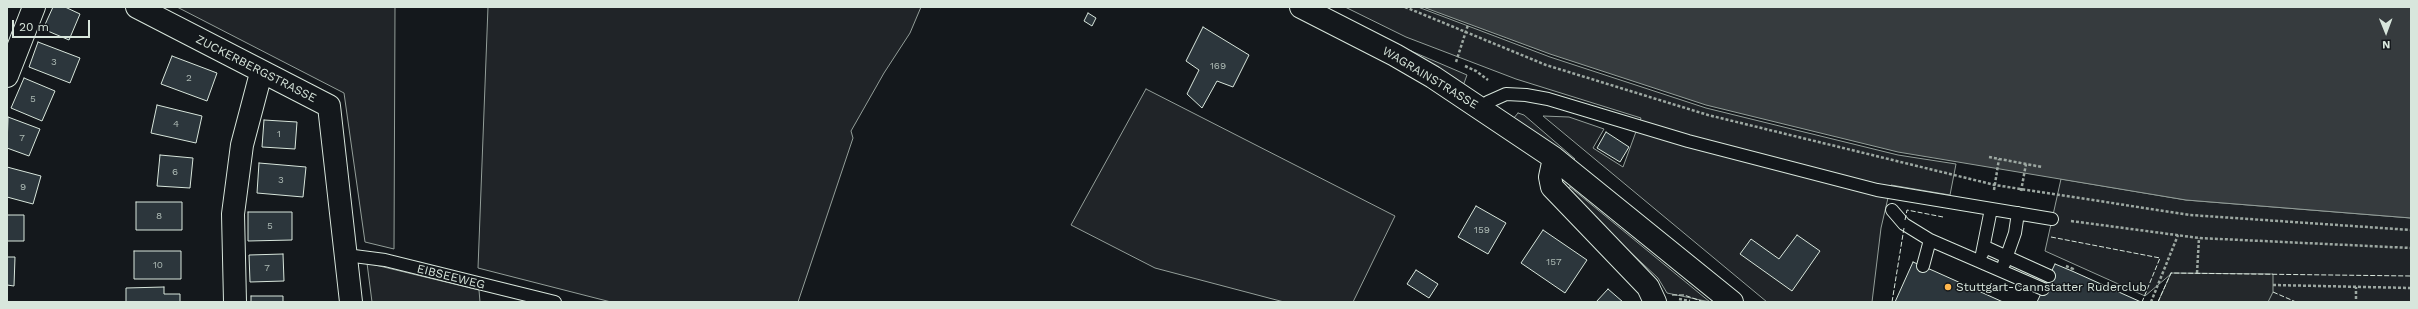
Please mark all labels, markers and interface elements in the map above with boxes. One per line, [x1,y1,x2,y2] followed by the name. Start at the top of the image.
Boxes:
[14,12,92,38] scale bar
[2366,12,2406,52] north arrow
[19,20,49,34] text: 20 m
[193,32,319,106] street label: ZUCKERBERGSTRASSE
[2382,38,2390,51] text: N
[1380,44,1480,112] street label: WAGRAINSTRASSE
[51,56,57,68] house number: 3
[1210,60,1226,72] house number: 169
[186,72,192,84] house number: 2
[30,93,36,105] house number: 5
[173,118,179,130] house number: 4
[277,128,281,140] house number: 1
[19,132,25,144] house number: 7
[172,166,178,178] house number: 6
[278,174,284,186] house number: 3
[20,181,26,193] house number: 9
[156,210,162,222] house number: 8
[267,220,273,232] house number: 5
[1474,224,1490,236] house number: 159
[1546,256,1562,268] house number: 157
[153,259,163,271] house number: 10
[264,262,270,274] house number: 7
[415,262,487,292] street label: EIBSEEWEG
[1956,280,2147,294] place label: Stuttgart-Cannstatter Ruderclub
[1943,282,1953,292] marker: Stuttgart-Cannstatter Ruderclub

